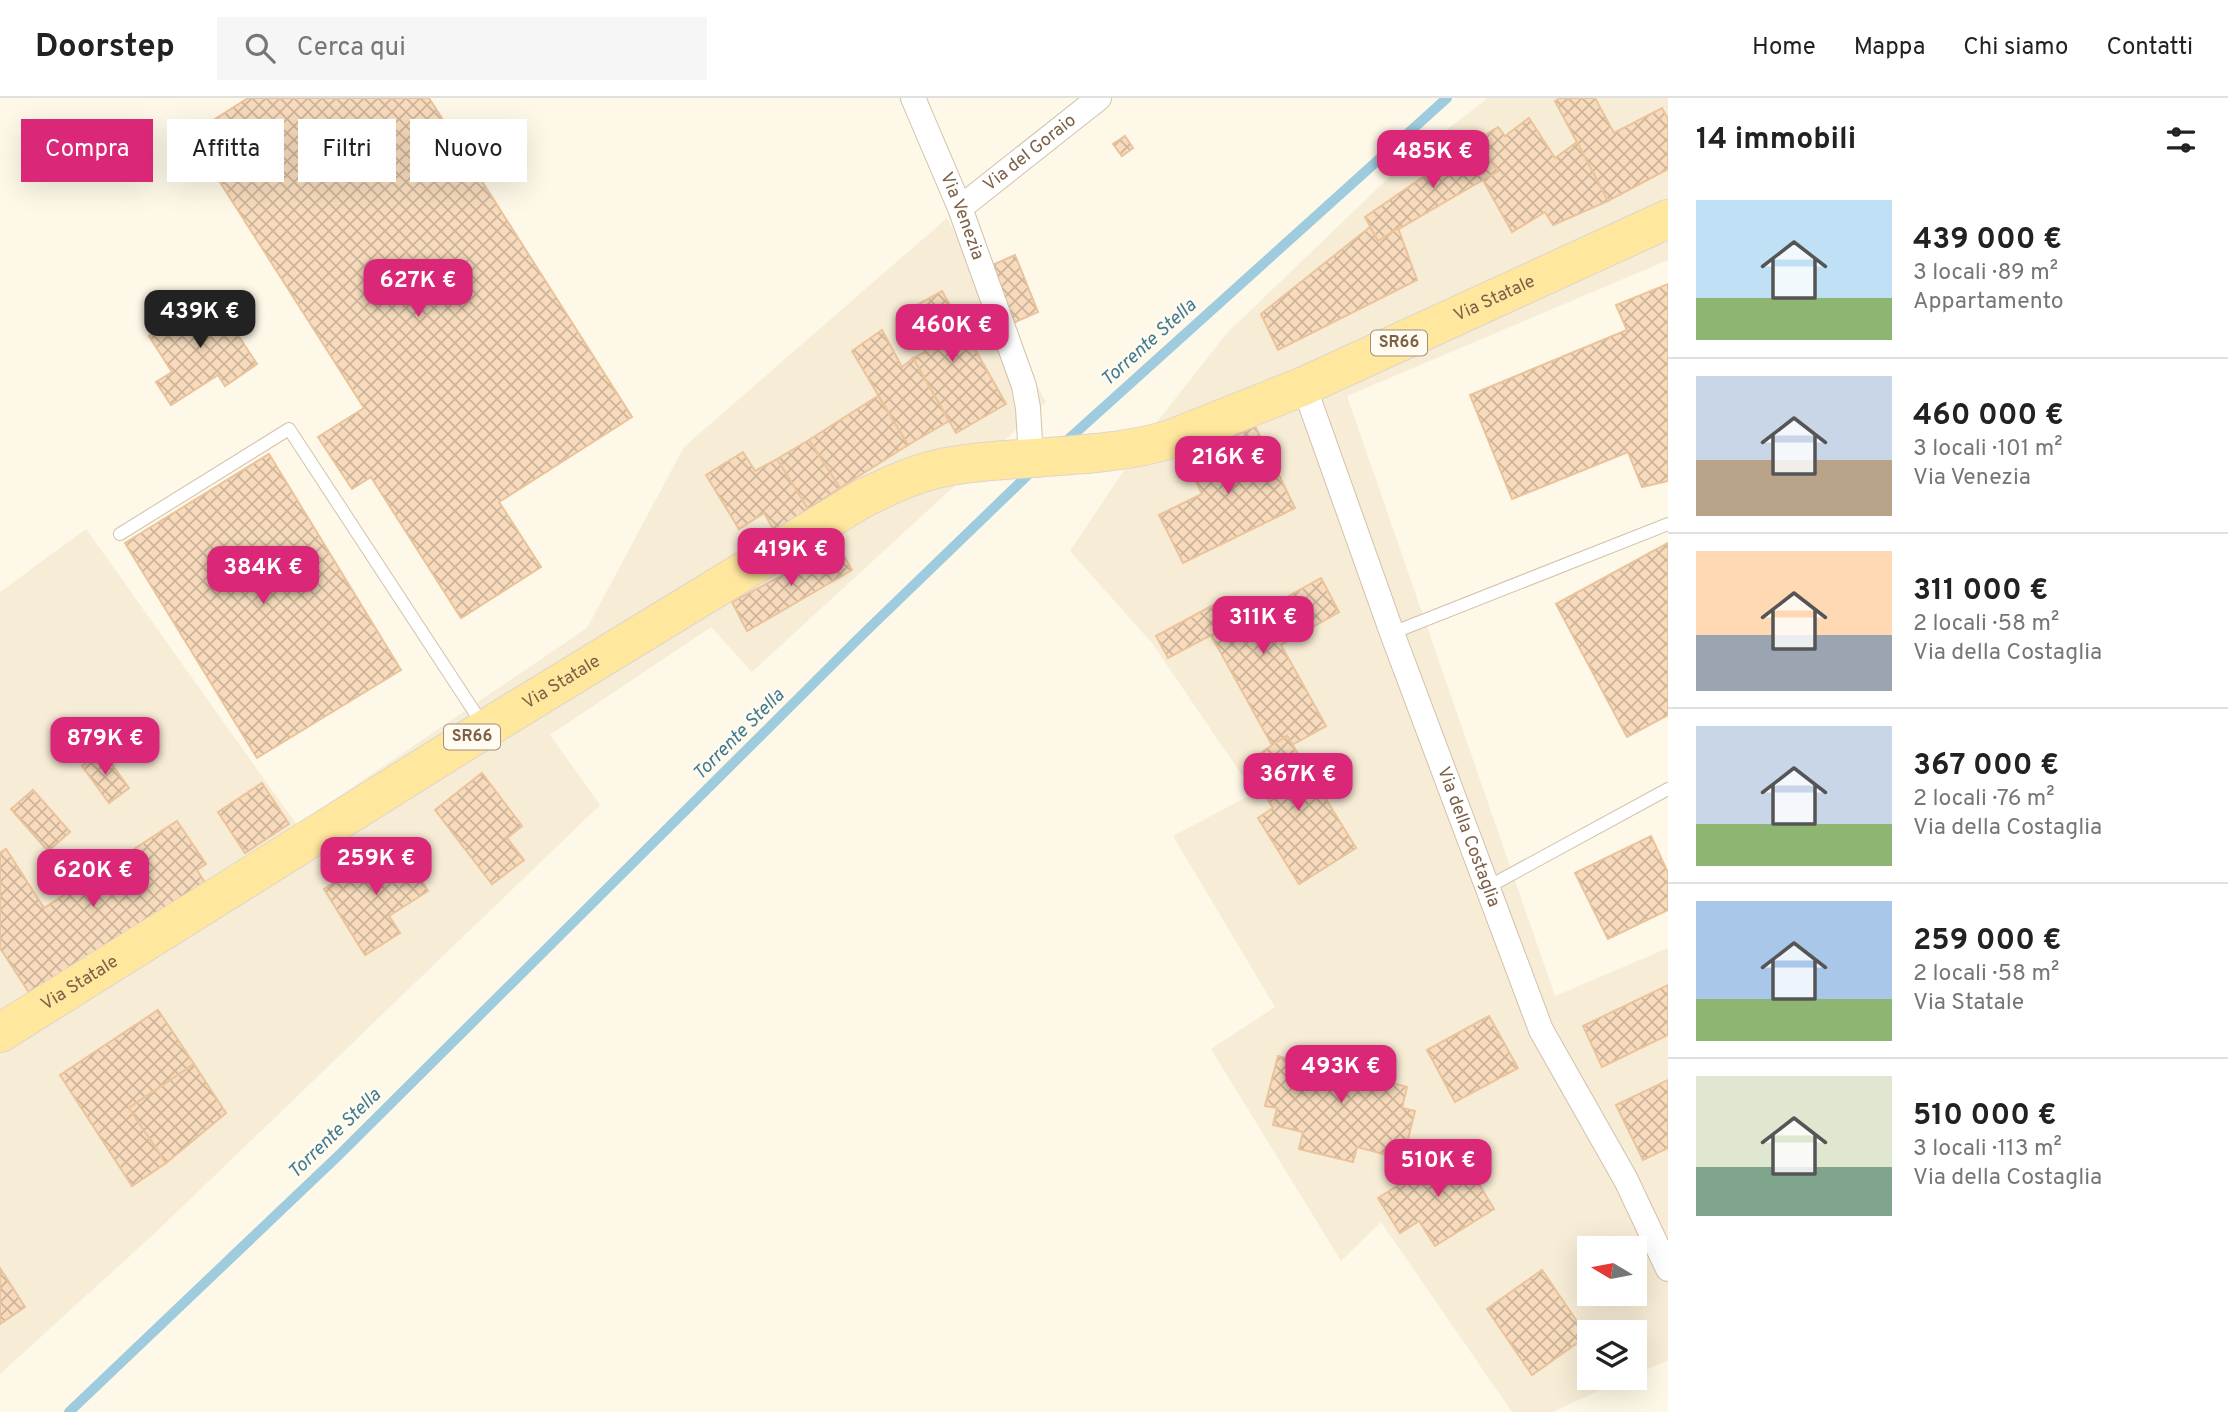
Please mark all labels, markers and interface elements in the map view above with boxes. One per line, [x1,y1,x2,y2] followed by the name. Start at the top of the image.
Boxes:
[217,17,707,80] search box
[35,27,175,69] text: Doorstep
[241,29,279,67] icon: search
[297,32,406,65] text: Cerca qui
[1752,33,1816,63] text: Home
[1854,33,1925,63] text: Mappa
[1963,33,2068,63] text: Chi siamo
[2106,33,2193,63] text: Contatti
[979,109,1081,197] street label: Via del Goraio
[21,119,153,182] chip: Compra
[167,119,284,182] chip: Affitta
[298,119,396,182] chip: Filtri
[410,119,527,182] chip: Nuovo
[2162,121,2200,159] icon: filters
[1696,122,1856,159] text: 14 immobili
[1376,130,1490,190] pin: 485K €
[1393,138,1473,167] text: 485K €
[935,169,989,263] street label: Via Venezia
[1913,222,2062,259] text: 439 000 €
[1752,228,1836,312] icon: home
[1913,259,2058,288] text: 3 locali · 89 m²
[361,260,475,319] pin: 627K €
[380,267,456,296] text: 627K €
[1450,270,1539,327] street label: Via Statale
[1913,288,2064,317] text: Appartamento
[143,290,257,350] pin: 439K €
[1096,294,1202,392] water label: Torrente Stella
[160,298,240,327] text: 439K €
[895,304,1009,364] pin: 460K €
[912,312,992,341] text: 460K €
[1371,330,1427,356] road number: SR66
[1913,398,2064,435] text: 460 000 €
[1752,404,1836,488] icon: home
[1913,435,2063,464] text: 3 locali · 101 m²
[1171,436,1285,496] pin: 216K €
[1191,444,1265,473] text: 216K €
[1913,464,2031,493] text: Via Venezia
[734,528,848,588] pin: 419K €
[754,536,828,565] text: 419K €
[206,546,320,606] pin: 384K €
[223,554,303,583] text: 384K €
[1913,573,2048,610] text: 311 000 €
[1752,579,1836,663] icon: home
[1206,596,1320,656] pin: 311K €
[1229,604,1297,633] text: 311K €
[1913,610,2059,639] text: 2 locali · 58 m²
[1913,639,2102,668] text: Via della Costaglia
[518,650,605,715] street label: Via Statale
[688,684,790,786] water label: Torrente Stella
[48,718,162,777] pin: 879K €
[444,724,500,750] road number: SR66
[66,725,144,754] text: 879K €
[1913,748,2059,785] text: 367 000 €
[1241,754,1355,813] pin: 367K €
[1752,754,1836,838] icon: home
[1260,761,1336,790] text: 367K €
[1432,764,1505,910] street label: Via della Costaglia
[1913,785,2055,814] text: 2 locali · 76 m²
[1913,814,2102,843] text: Via della Costaglia
[319,838,433,897] pin: 259K €
[337,845,415,874] text: 259K €
[36,850,150,909] pin: 620K €
[53,857,133,886] text: 620K €
[1913,923,2062,960] text: 259 000 €
[1752,929,1836,1013] icon: home
[37,950,123,1016] street label: Via Statale
[1913,960,2059,989] text: 2 locali · 58 m²
[1913,989,2024,1018] text: Via Statale
[1284,1046,1398,1105] pin: 493K €
[1301,1053,1381,1082] text: 493K €
[284,1084,387,1184] water label: Torrente Stella
[1913,1098,2057,1135] text: 510 000 €
[1752,1104,1836,1188] icon: home
[1913,1135,2062,1164] text: 3 locali · 113 m²
[1381,1140,1495,1199] pin: 510K €
[1400,1147,1476,1176] text: 510K €
[1913,1164,2102,1193] text: Via della Costaglia
[1577,1236,1647,1306] north arrow
[1577,1236,1647,1390] map controls
[1577,1320,1647,1390] button: layers

